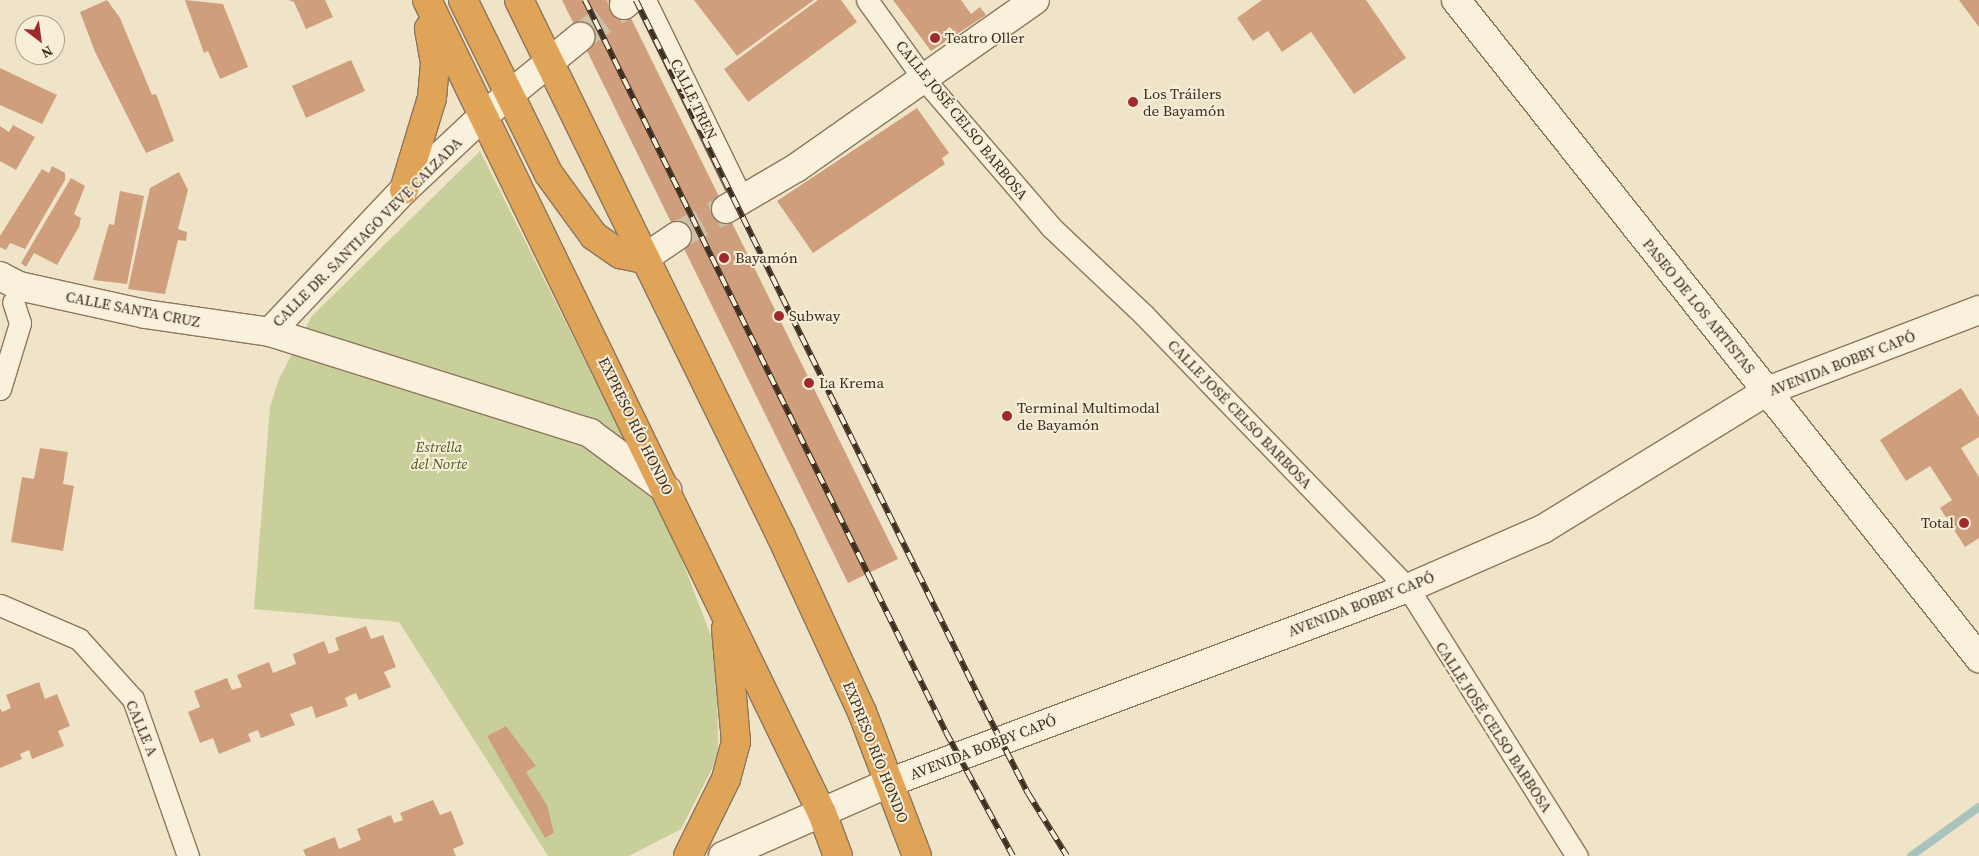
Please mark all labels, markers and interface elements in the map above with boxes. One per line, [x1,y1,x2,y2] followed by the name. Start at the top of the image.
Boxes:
[15,15,65,65] north arrow
[945,29,1024,47] place label: Teatro Oller
[929,32,941,44] marker: Teatro Oller
[892,37,1032,203] street label: CALLE JOSÉ CELSO BARBOSA
[38,41,56,63] text: N
[667,55,721,143] street label: CALLE TREN
[1143,84,1225,119] place label: Los Tráilers de Bayamón
[1127,96,1139,108] marker: Los Tráilers de Bayamón
[268,133,466,331] street label: CALLE DR. SANTIAGO VEVE CALZADA
[1639,235,1759,377] street label: PASEO DE LOS ARTISTAS
[735,249,798,267] place label: Bayamón
[717,251,731,265] marker: Bayamón
[64,287,202,331] street label: CALLE SANTA CRUZ
[789,307,840,325] place label: Subway
[773,310,785,322] marker: Subway
[1766,327,1918,399] street label: AVENIDA BOBBY CAPÓ
[1164,336,1316,492] street label: CALLE JOSÉ CELSO BARBOSA
[595,354,677,498] street label: EXPRESO RÍO HONDO
[819,374,884,392] place label: La Krema
[803,377,815,389] marker: La Krema
[1017,398,1160,433] place label: Terminal Multimodal de Bayamón
[1001,410,1013,422] marker: Terminal Multimodal de Bayamón
[411,437,467,472] park label: Estrella del Norte
[1921,514,1954,532] place label: Total
[1958,517,1970,529] marker: Total
[1285,568,1437,640] street label: AVENIDA BOBBY CAPÓ
[1432,638,1556,816] street label: CALLE JOSÉ CELSO BARBOSA
[839,679,913,825] street label: EXPRESO RÍO HONDO
[122,697,162,759] street label: CALLE A
[907,711,1059,783] street label: AVENIDA BOBBY CAPÓ

